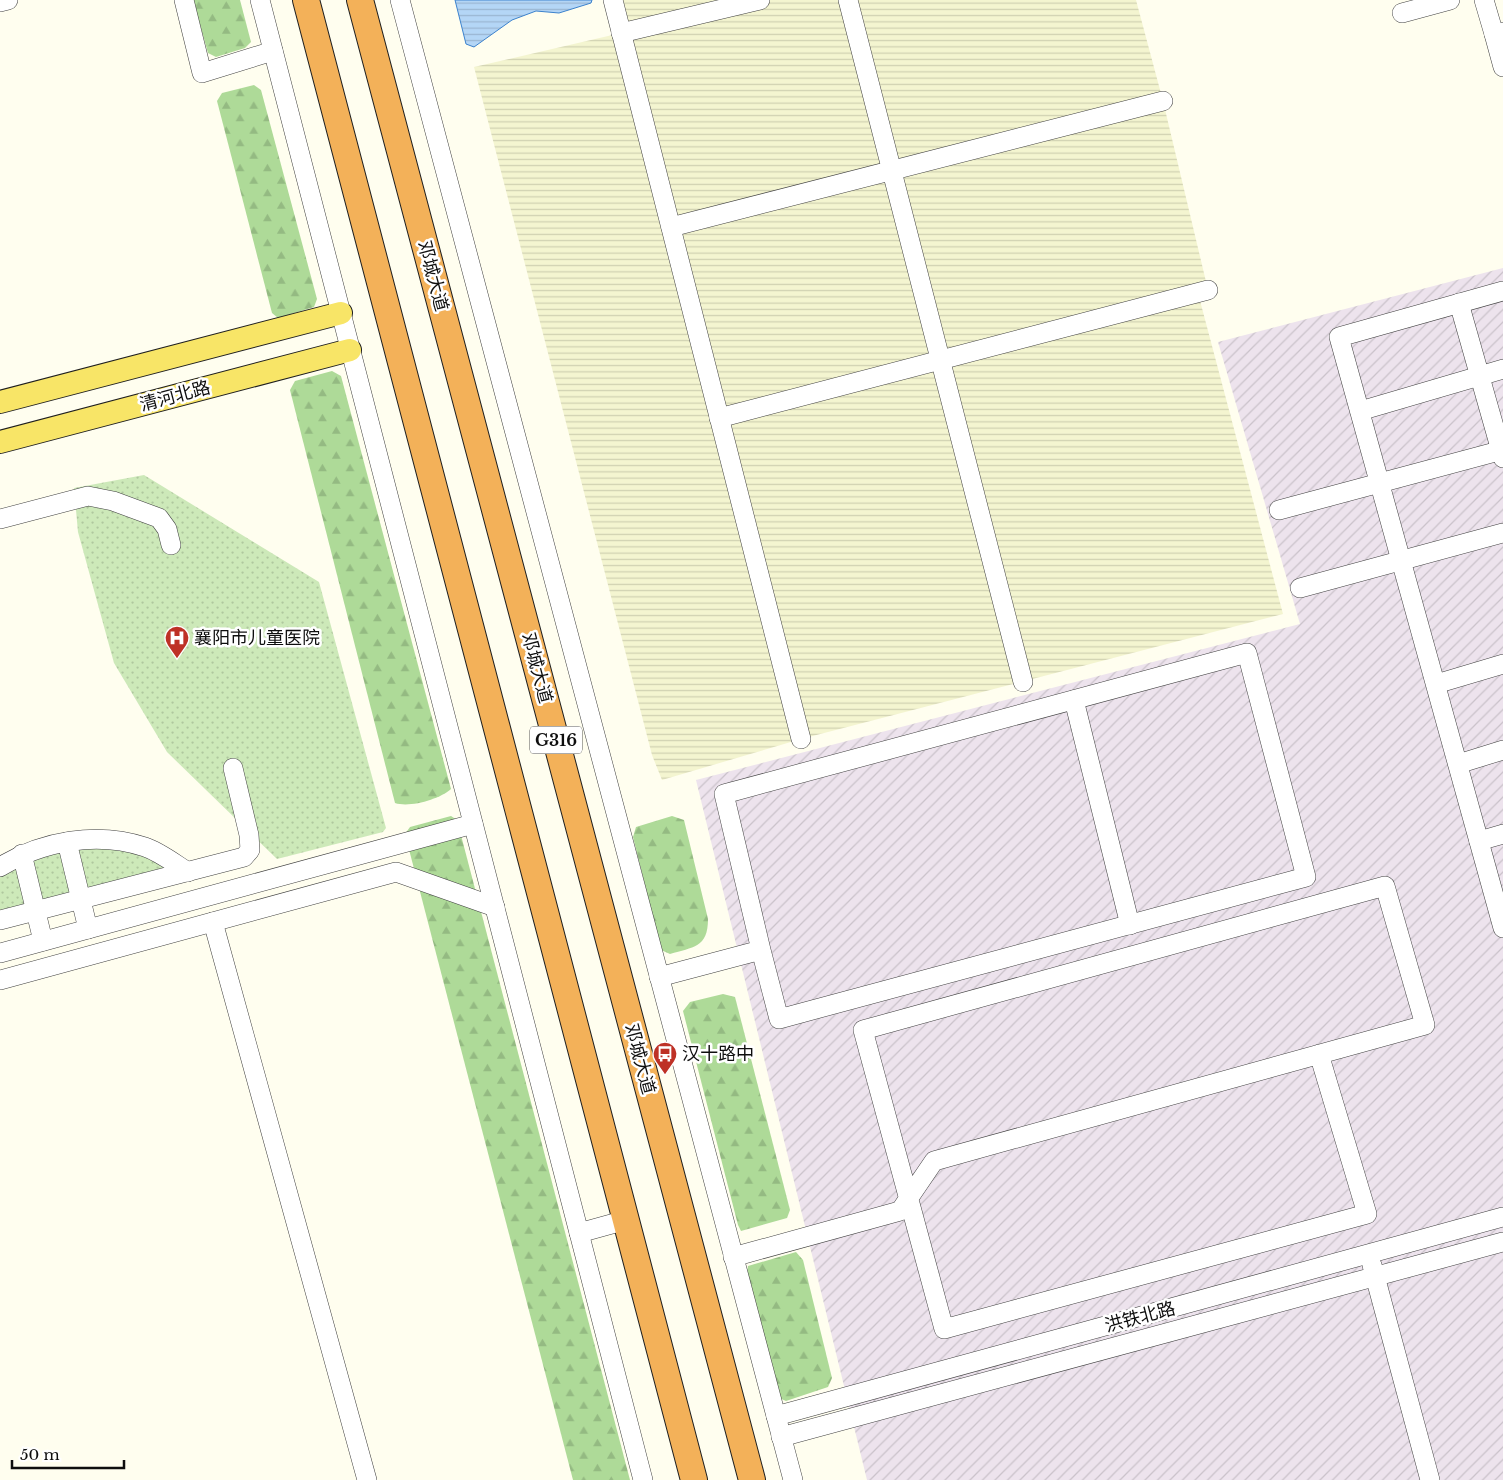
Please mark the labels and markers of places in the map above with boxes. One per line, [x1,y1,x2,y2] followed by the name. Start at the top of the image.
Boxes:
[164,625,190,659] hospital icon: 襄阳市儿童医院
[194,627,320,649] place label: 襄阳市儿童医院
[652,1041,678,1075] bus stop icon: 汉十路中
[682,1043,754,1065] place label: 汉十路中

